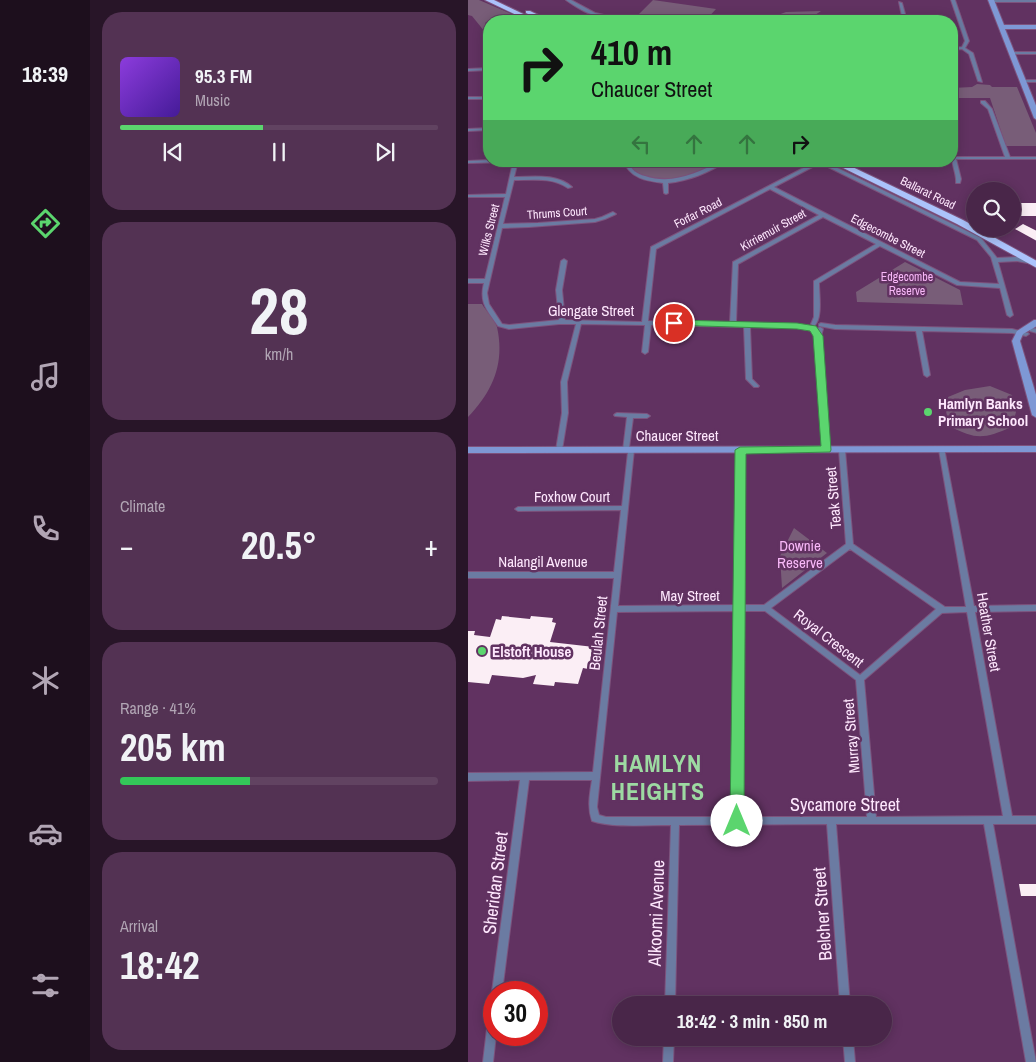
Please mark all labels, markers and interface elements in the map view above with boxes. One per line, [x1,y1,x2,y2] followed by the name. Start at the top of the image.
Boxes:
[591,29,672,76] text: 410 m
[508,35,573,100] icon: right
[22,59,68,89] text: 18:39
[195,63,252,89] text: 95.3 FM
[591,74,712,104] text: Chaucer Street
[195,89,230,111] text: Music
[627,130,655,158] icon: left
[680,130,708,158] icon: ahead
[733,130,761,158] icon: ahead
[786,130,814,158] icon: right
[159,138,187,166] icon: previous
[265,138,293,166] icon: pause
[371,138,399,166] icon: next
[898,173,958,213] street label: Ballarat Road
[966,182,1021,237] map controls
[966,182,1021,237] button: search
[671,194,725,232] street label: Forfar Road
[475,202,503,258] street label: Wilks Street
[526,203,588,223] street label: Thrums Court
[737,205,809,255] street label: Kirriemuir Street
[28,206,63,241] icon: directions
[848,210,928,262] street label: Edgecombe Street
[249,267,309,354] text: 28
[881,269,933,299] park label: Edgecombe Reserve
[548,300,635,321] street label: Glengate Street
[653,302,695,344] pin
[660,309,688,337] icon: arrive
[265,343,293,365] text: km/h
[28,359,63,394] icon: music
[938,393,1028,431] place label: Hamlyn Banks Primary School
[922,406,934,418] marker: Hamlyn Banks Primary School
[636,425,719,446] street label: Chaucer Street
[820,466,846,530] street label: Teak Street
[534,486,611,507] street label: Foxhow Court
[120,495,165,517] text: Climate
[28,511,63,546] icon: phone
[241,520,317,571] text: 20.5°
[120,527,133,565] text: −
[425,527,438,565] text: +
[777,535,823,573] park label: Downie Reserve
[498,551,588,572] street label: Nalangil Avenue
[660,585,720,606] street label: May Street
[972,591,1006,674] street label: Heather Street
[584,594,612,671] street label: Beulah Street
[789,604,869,673] street label: Royal Crescent
[492,641,571,662] place label: Elstoft House
[476,645,488,657] marker: Elstoft House
[28,663,63,698] icon: climate
[120,697,196,719] text: Range · 41%
[837,697,865,774] street label: Murray Street
[120,722,226,773] text: 205 km
[611,747,705,807] district label: HAMLYN HEIGHTS
[790,792,900,817] street label: Sycamore Street
[710,794,762,846] position arrow
[28,816,63,851] icon: car
[476,830,514,936] street label: Sheridan Street
[642,859,670,968] street label: Alkoomi Avenue
[806,866,838,962] street label: Belcher Street
[120,915,158,937] text: Arrival
[120,940,200,991] text: 18:42
[28,968,63,1003] icon: filters
[483,981,548,1046] speed limit sign: 30
[677,1008,827,1034] text: 18:42 · 3 min · 850 m

